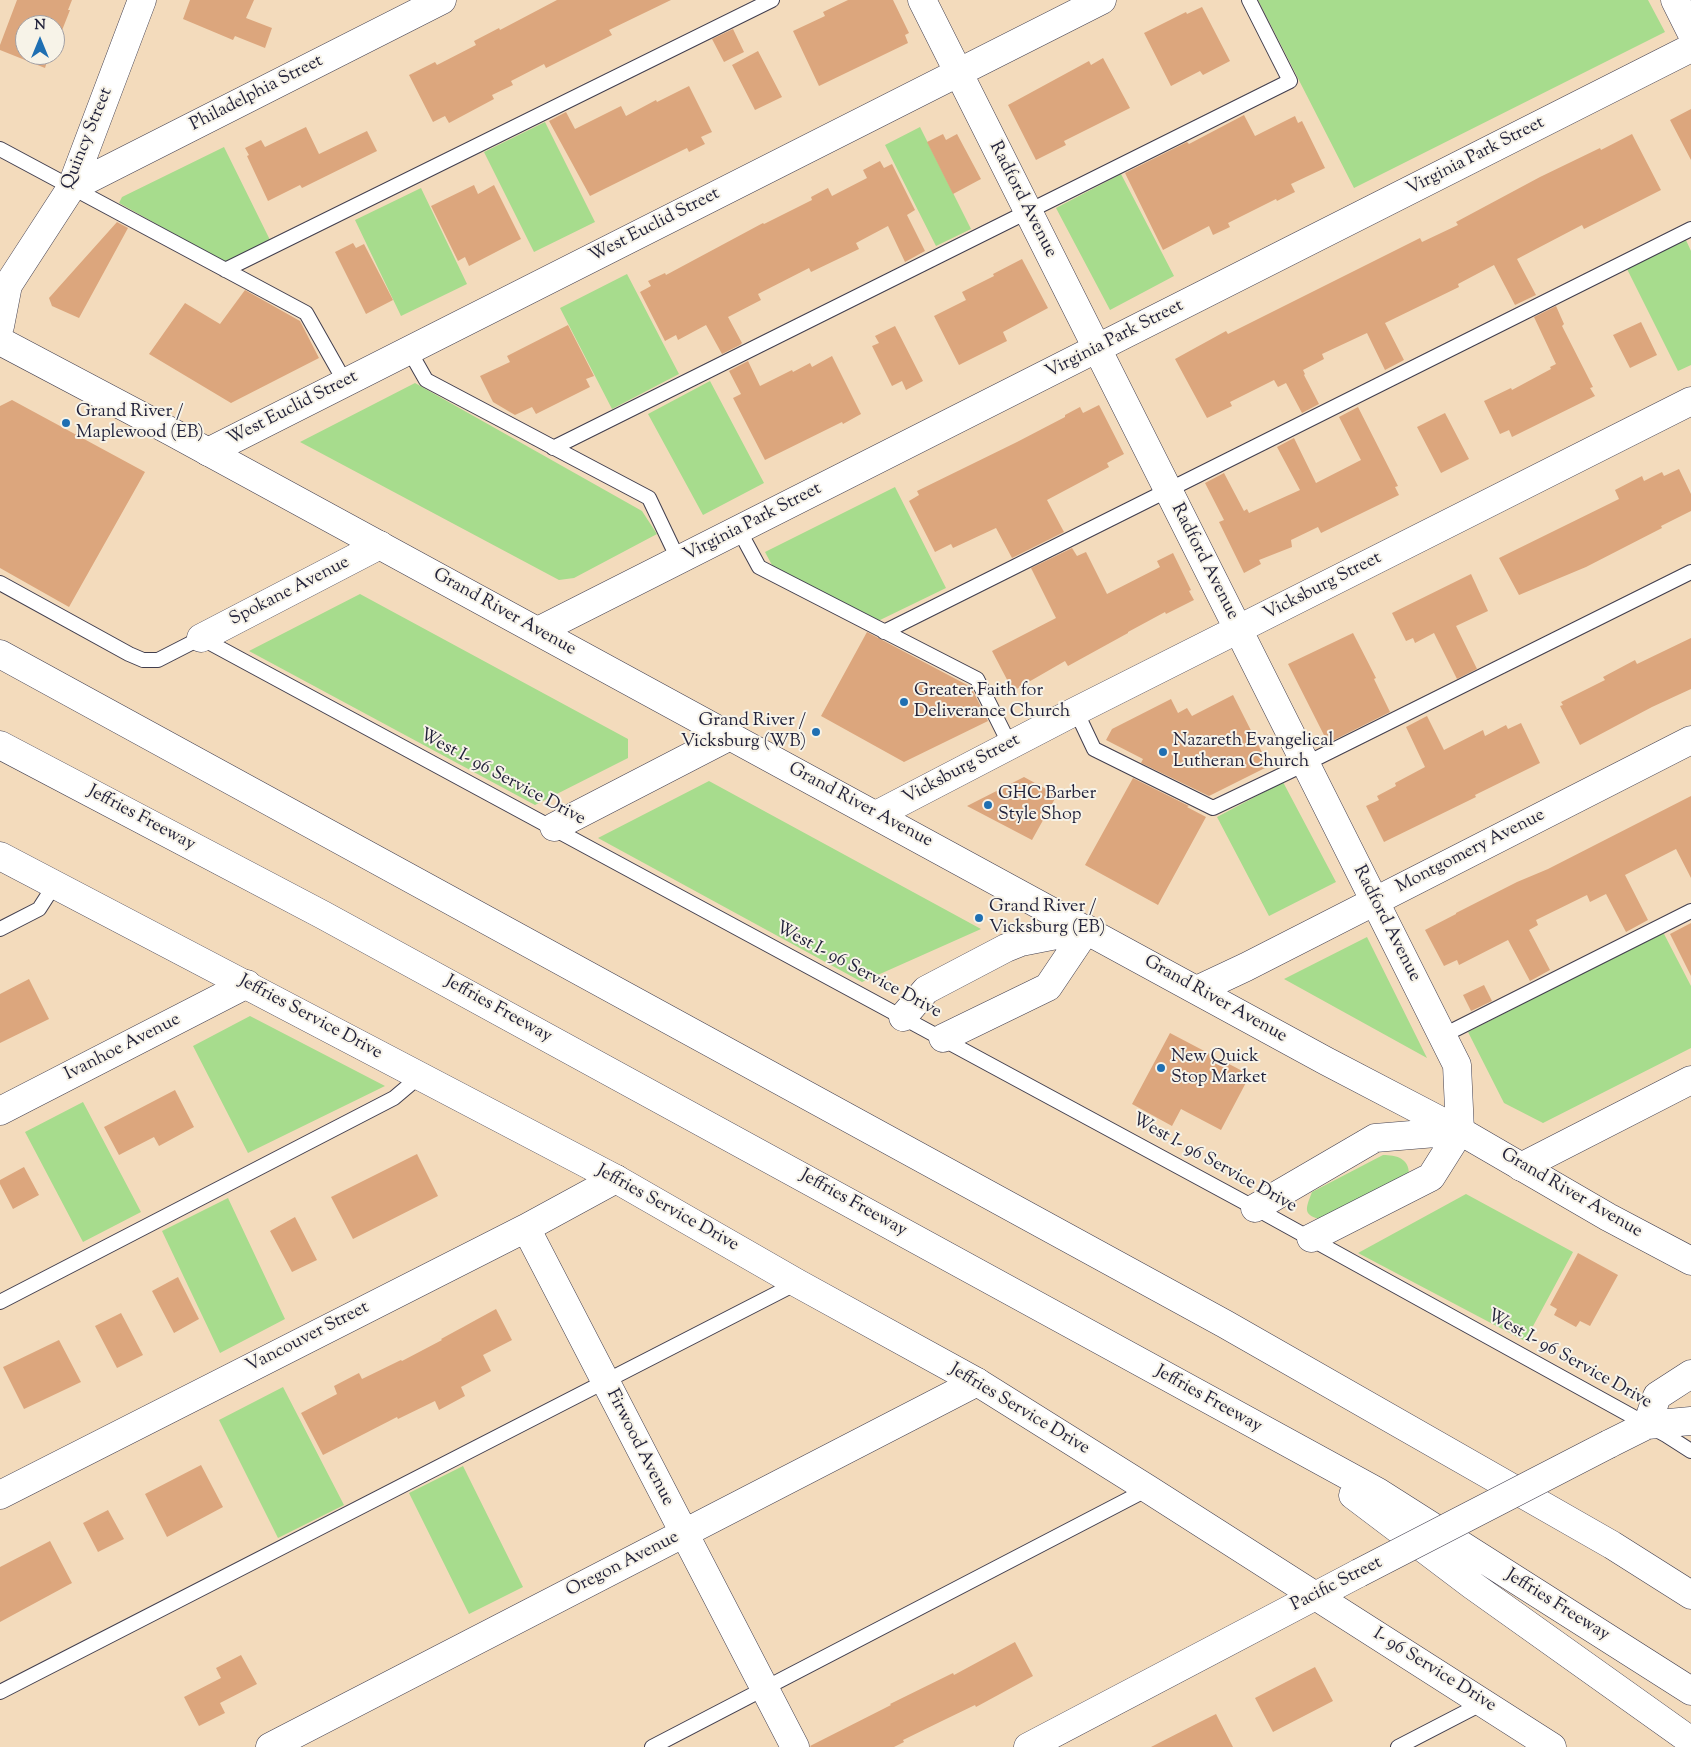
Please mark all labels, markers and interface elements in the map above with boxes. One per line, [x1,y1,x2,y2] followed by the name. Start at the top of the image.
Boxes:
[15,15,65,65] north arrow
[34,16,46,36] text: N
[187,51,327,137] street label: Philadelphia Street
[58,85,118,193] street label: Quincy Street
[1403,113,1549,201] street label: Virginia Park Street
[983,138,1061,262] street label: Radford Avenue
[586,184,724,268] street label: West Euclid Street
[1042,296,1188,384] street label: Virginia Park Street
[224,367,362,451] street label: West Euclid Street
[76,402,204,444] place label: Grand River / Maplewood (EB)
[60,417,72,429] marker: Grand River / Maplewood (EB)
[680,479,826,567] street label: Virginia Park Street
[1165,500,1243,624] street label: Radford Avenue
[1260,548,1386,626] street label: Vicksburg Street
[227,553,353,631] street label: Spokane Avenue
[429,565,579,661] street label: Grand River Avenue
[914,681,1070,724] place label: Greater Faith for Deliverance Church
[898,696,910,708] marker: Greater Faith for Deliverance Church
[681,711,806,754] place label: Grand River / Vicksburg (WB)
[415,725,589,831] street label: West I- 96 Service Drive
[810,726,822,738] marker: Grand River / Vicksburg (WB)
[900,730,1024,810] street label: Vicksburg Street
[1173,731,1334,774] place label: Nazareth Evangelical Lutheran Church
[1157,746,1169,758] marker: Nazareth Evangelical Lutheran Church
[784,759,936,853] street label: Grand River Avenue
[83,782,199,856] street label: Jeffries Freeway
[998,784,1096,826] place label: GHC Barber Style Shop
[982,799,994,811] marker: GHC Barber Style Shop
[1393,805,1549,899] street label: Montgomery Avenue
[1347,862,1425,986] street label: Radford Avenue
[989,897,1105,940] place label: Grand River / Vicksburg (EB)
[973,912,985,924] marker: Grand River / Vicksburg (EB)
[771,918,945,1024] street label: West I- 96 Service Drive
[1140,952,1290,1048] street label: Grand River Avenue
[234,971,386,1065] street label: Jeffries Service Drive
[441,972,555,1048] street label: Jeffries Freeway
[62,1010,184,1086] street label: Ivanhoe Avenue
[1171,1047,1267,1090] place label: New Quick Stop Market
[1155,1062,1167,1074] marker: New Quick Stop Market
[1128,1110,1300,1218] street label: West I- 96 Service Drive
[1496,1145,1646,1243] street label: Grand River Avenue
[592,1161,742,1257] street label: Jeffries Service Drive
[796,1166,910,1242] street label: Jeffries Freeway
[243,1298,373,1378] street label: Vancouver Street
[1483,1306,1655,1414] street label: West I- 96 Service Drive
[945,1360,1093,1460] street label: Jeffries Service Drive
[1151,1362,1265,1438] street label: Jeffries Freeway
[600,1386,678,1510] street label: Firwood Avenue
[563,1527,683,1603] street label: Oregon Avenue
[1288,1553,1386,1617] street label: Pacific Street
[1501,1565,1613,1647] street label: Jeffries Freeway
[1368,1624,1500,1718] street label: I- 96 Service Drive

